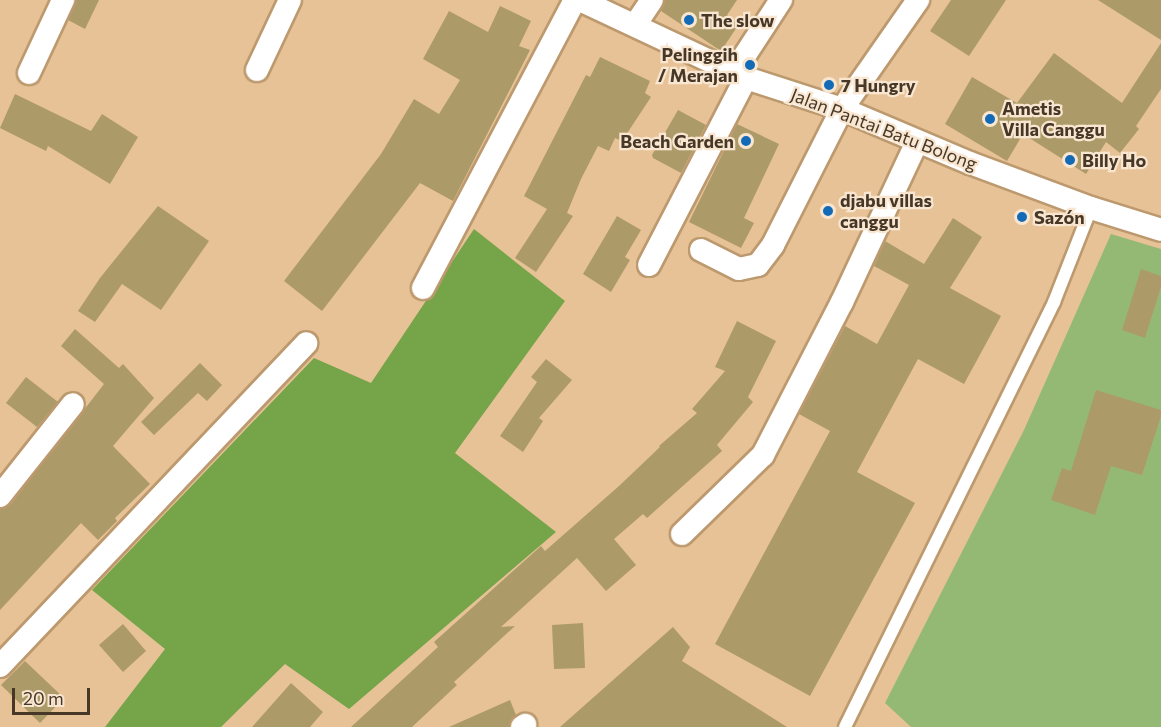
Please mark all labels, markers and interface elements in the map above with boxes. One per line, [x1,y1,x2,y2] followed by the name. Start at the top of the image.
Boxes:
[701,9,775,31] place label: The slow
[682,13,696,27] marker: The slow
[658,44,738,86] place label: Pelinggih / Merajan
[743,58,757,72] marker: Pelinggih / Merajan
[841,74,916,96] place label: 7 Hungry
[822,78,836,92] marker: 7 Hungry
[788,83,980,175] street label: Jalan Pantai Batu Bolong
[1002,98,1105,140] place label: Ametis Villa Canggu
[983,112,997,126] marker: Ametis Villa Canggu
[620,130,734,152] place label: Beach Garden
[739,134,753,148] marker: Beach Garden
[1082,149,1146,171] place label: Billy Ho
[1063,153,1077,167] marker: Billy Ho
[840,190,932,232] place label: djabu villas canggu
[821,204,835,218] marker: djabu villas canggu
[1034,206,1085,228] place label: Sazón
[1015,210,1029,224] marker: Sazón
[15,676,93,714] scale bar
[23,687,64,709] text: 20 m

